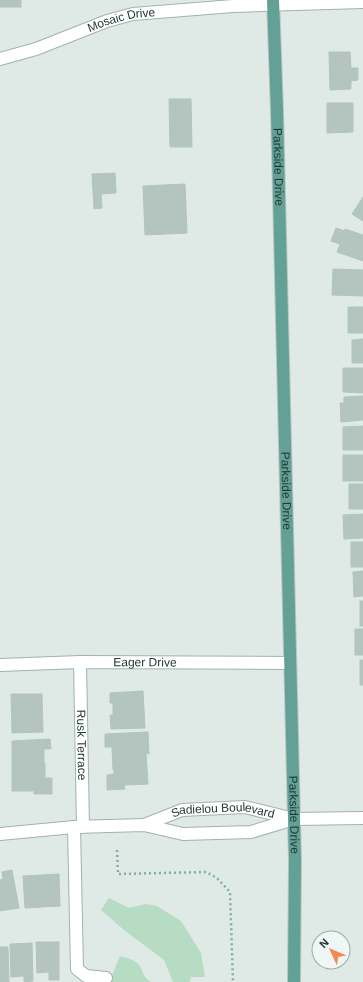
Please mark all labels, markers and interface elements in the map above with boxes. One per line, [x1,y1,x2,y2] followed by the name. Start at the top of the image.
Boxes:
[85,5,156,35] street label: Mosaic Drive
[270,128,286,206] street label: Parkside Drive
[278,452,294,530] street label: Parkside Drive
[113,655,177,669] street label: Eager Drive
[74,710,89,781] street label: Rusk Terrace
[286,776,302,854] street label: Parkside Drive
[169,800,276,821] street label: Sadielou Boulevard
[311,930,351,970] north arrow
[317,936,331,950] text: N

